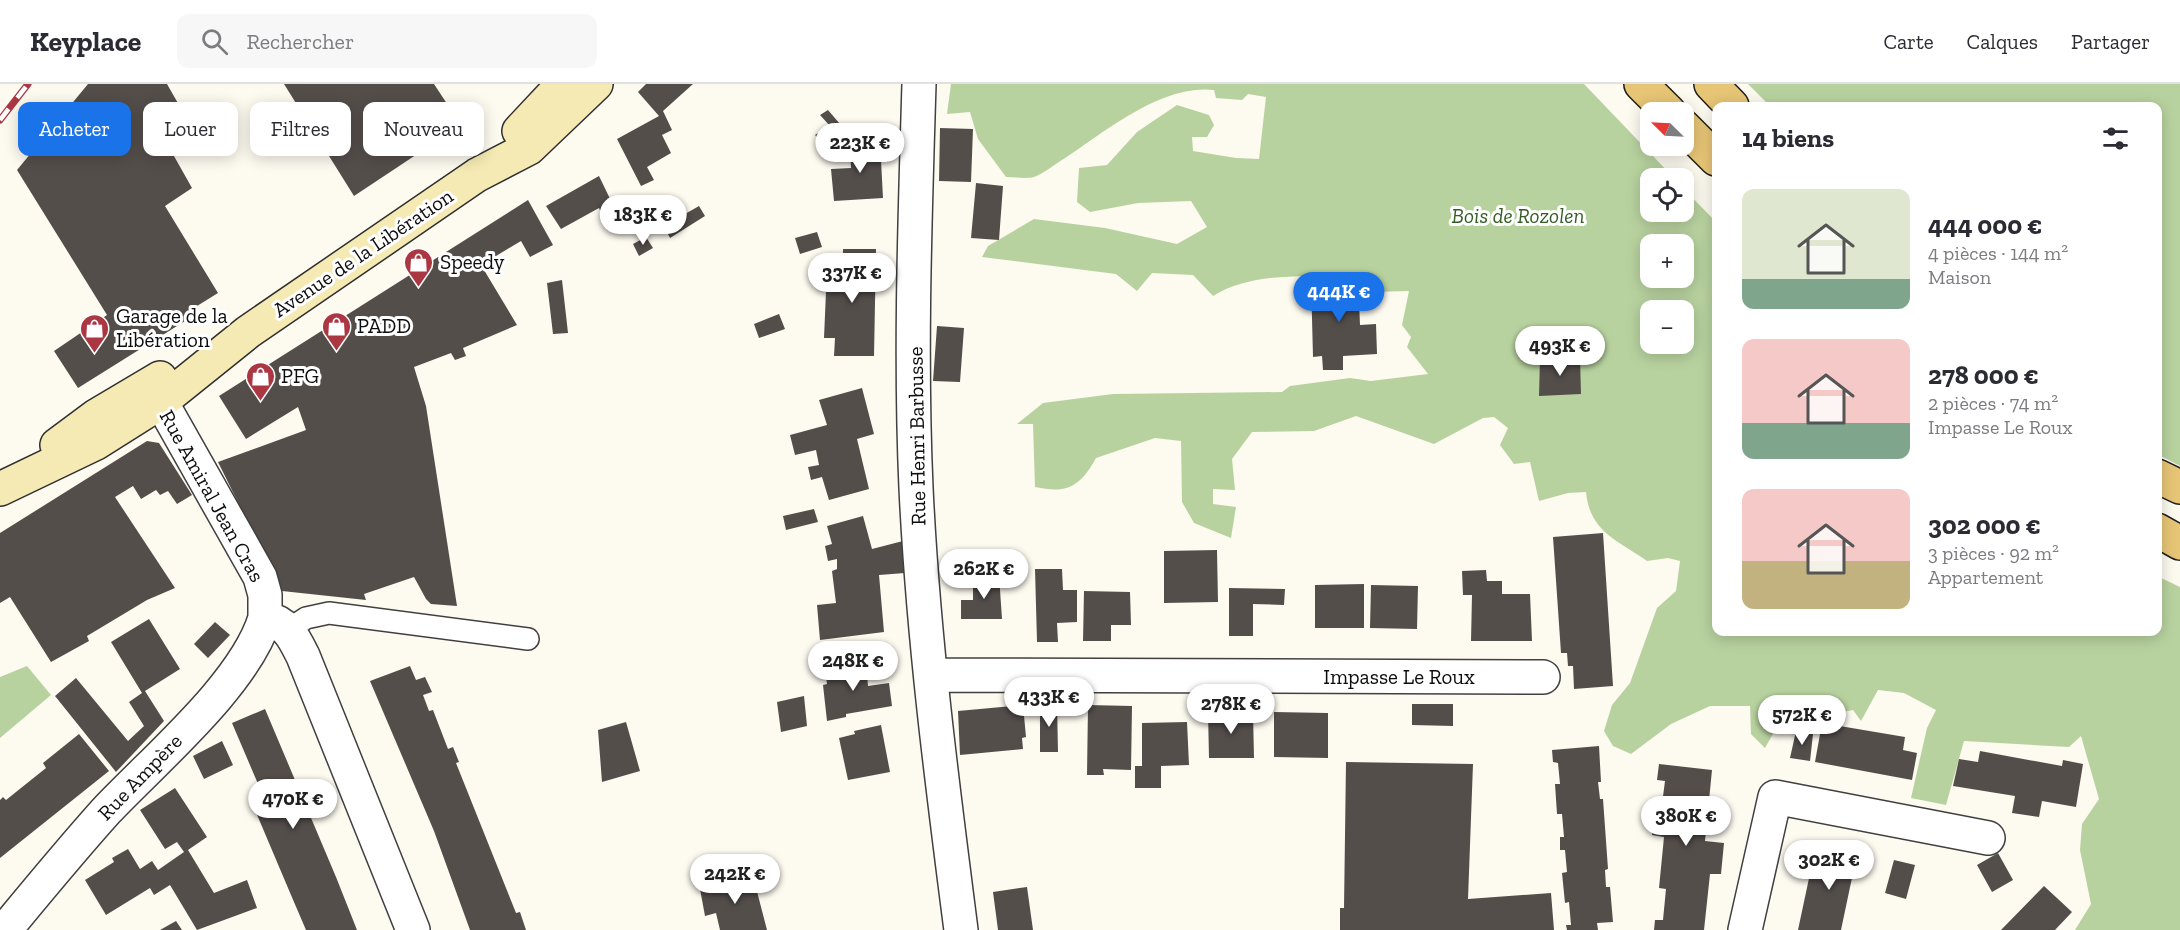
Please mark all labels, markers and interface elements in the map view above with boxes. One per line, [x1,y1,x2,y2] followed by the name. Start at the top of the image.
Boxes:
[177,14,597,68] search box
[30,25,141,58] text: Keyplace
[198,25,231,58] icon: search
[246,28,354,55] text: Rechercher
[1883,29,1934,54] text: Carte
[1967,29,2038,54] text: Calques
[2071,29,2150,54] text: Partager
[18,102,131,156] chip: Acheter
[143,102,238,156] chip: Louer
[250,102,351,156] chip: Filtres
[363,102,484,156] chip: Nouveau
[1640,102,1694,156] north arrow
[1640,102,1694,354] map controls
[1742,122,1834,154] text: 14 biens
[2099,122,2132,155] icon: filters
[811,123,909,174] pin: 223K €
[829,130,891,154] text: 223K €
[1640,168,1694,222] button: locate
[268,183,458,322] street label: Avenue de la Libération
[594,195,692,246] pin: 183K €
[614,202,672,226] text: 183K €
[1452,203,1584,228] park label: Bois de Rozolen
[1928,209,2043,241] text: 444 000 €
[1790,213,1862,285] icon: home
[1640,234,1694,288] button: +
[1928,241,2068,265] text: 4 pièces · 144 m²
[403,246,435,288] shop icon: Speedy
[440,249,505,274] place label: Speedy
[803,253,901,304] pin: 337K €
[822,260,882,284] text: 337K €
[1928,265,1991,289] text: Maison
[1290,272,1388,323] pin: 444K €
[1307,279,1371,303] text: 444K €
[1640,300,1694,354] button: −
[116,303,228,352] place label: Garage de la Libération
[320,310,352,352] shop icon: PADD
[79,312,111,354] shop icon: Garage de la Libération
[357,313,411,338] place label: PADD
[1511,326,1609,377] pin: 493K €
[1529,333,1591,357] text: 493K €
[902,346,931,526] street label: Rue Henri Barbusse
[1928,359,2039,391] text: 278 000 €
[244,360,276,402] shop icon: PFG
[281,363,319,388] place label: PFG
[1790,363,1862,435] icon: home
[1928,391,2058,415] text: 2 pièces · 74 m²
[155,405,270,586] street label: Rue Amiral Jean Cras
[1928,415,2073,439] text: Impasse Le Roux
[1928,509,2041,541] text: 302 000 €
[1790,513,1862,585] icon: home
[1928,541,2059,565] text: 3 pièces · 92 m²
[935,549,1033,600] pin: 262K €
[953,556,1015,580] text: 262K €
[1928,565,2043,589] text: Appartement
[804,641,902,692] pin: 248K €
[822,648,884,672] text: 248K €
[1323,664,1475,689] street label: Impasse Le Roux
[1000,677,1098,728] pin: 433K €
[1018,684,1080,708] text: 433K €
[1182,684,1280,735] pin: 278K €
[1201,691,1261,715] text: 278K €
[1753,695,1851,746] pin: 572K €
[1772,702,1832,726] text: 572K €
[92,728,187,825] street label: Rue Ampère
[244,779,342,830] pin: 470K €
[262,786,324,810] text: 470K €
[1637,796,1735,847] pin: 380K €
[1655,803,1717,827] text: 380K €
[1780,840,1878,891] pin: 302K €
[1798,847,1860,871] text: 302K €
[686,854,784,905] pin: 242K €
[704,861,766,885] text: 242K €

